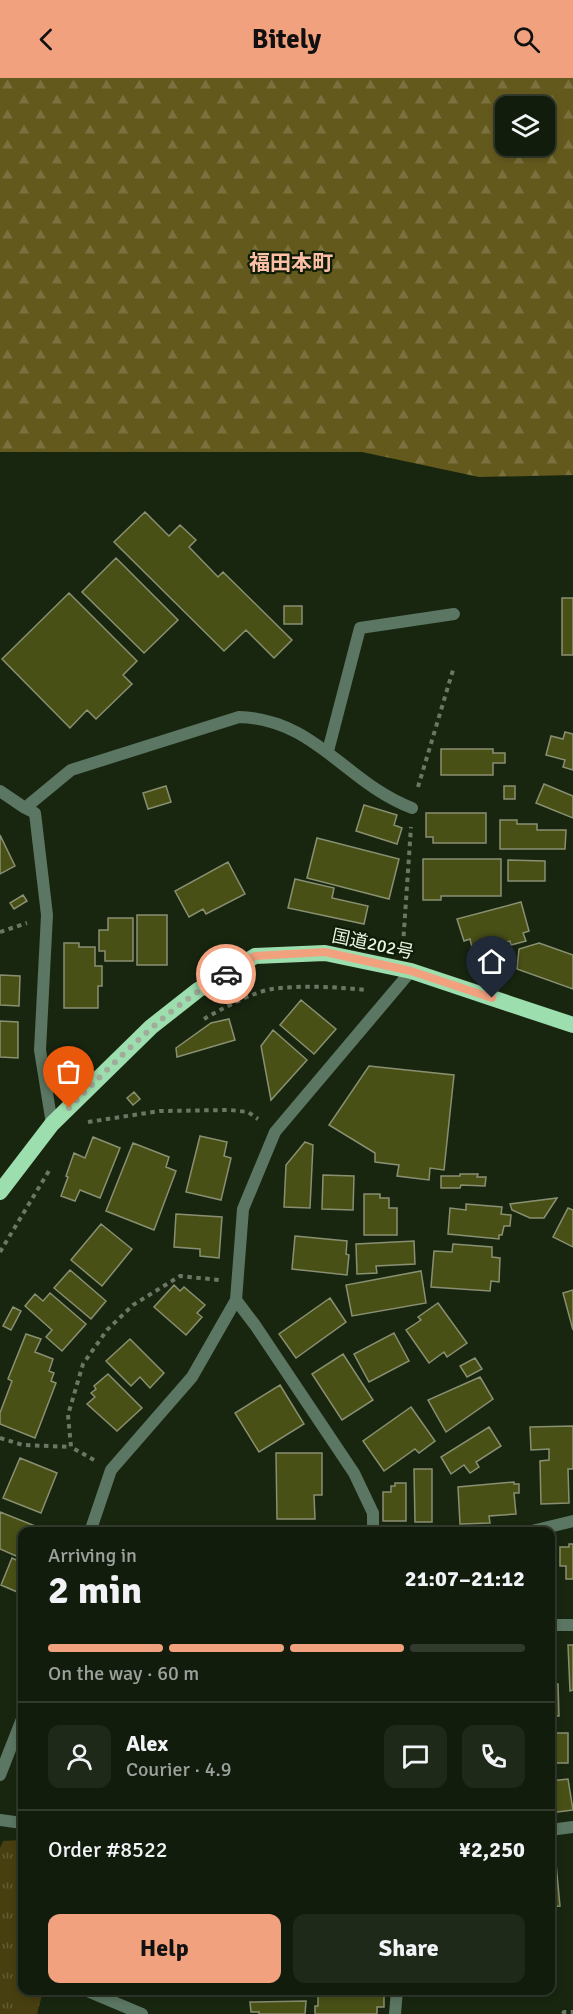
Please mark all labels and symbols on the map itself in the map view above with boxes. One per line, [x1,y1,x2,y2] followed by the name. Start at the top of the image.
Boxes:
[249,250,333,276] district label: 福田本町
[330,925,416,963] street label: 国道202号
[466,936,517,998] pin
[196,944,256,1004] courier
[43,1046,94,1108] pin

